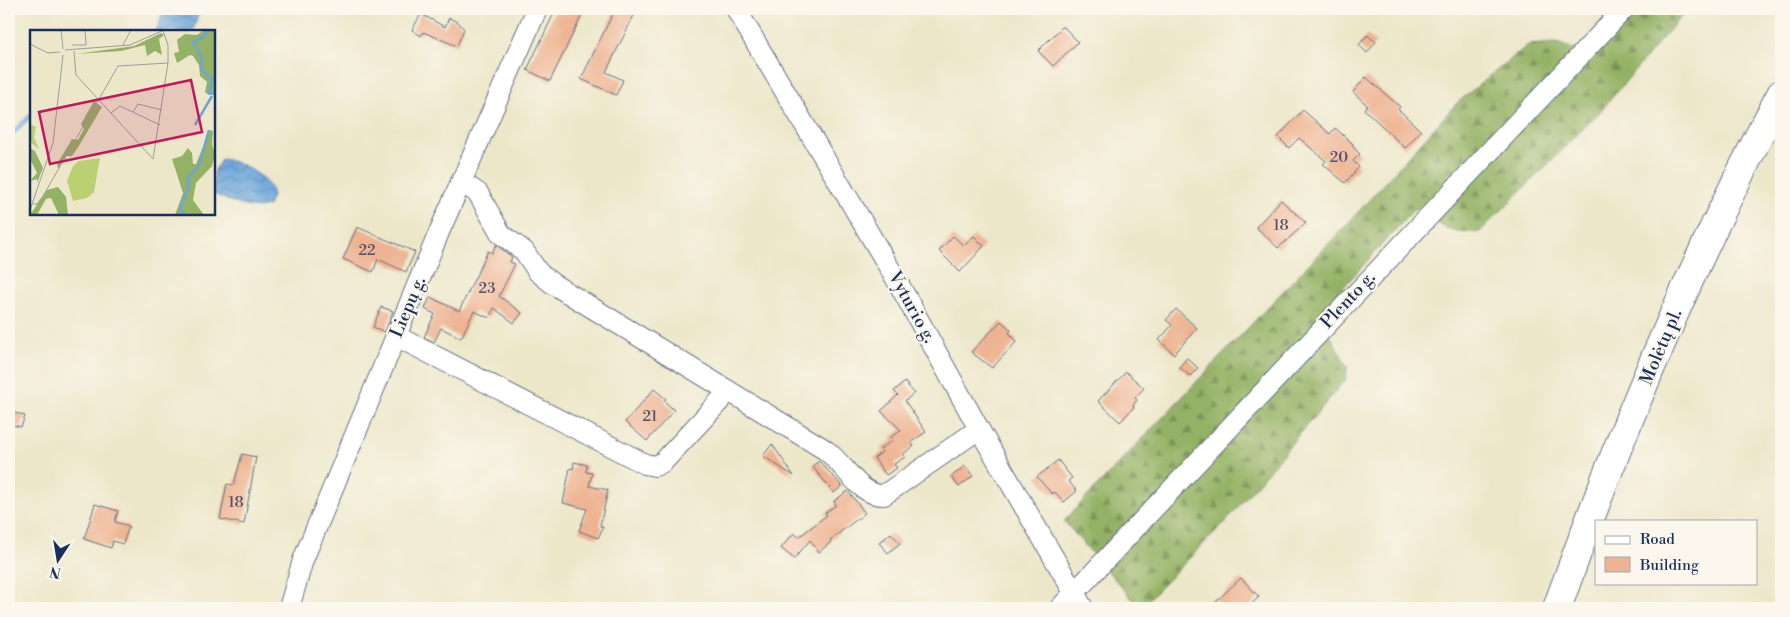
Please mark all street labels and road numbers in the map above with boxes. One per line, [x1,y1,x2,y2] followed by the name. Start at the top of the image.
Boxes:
[882,266,941,347] street label: Vyturio g.
[1316,266,1380,334] street label: Plento g.
[385,273,431,341] street label: Liepų g.
[1635,305,1687,389] street label: Molėtų pl.

